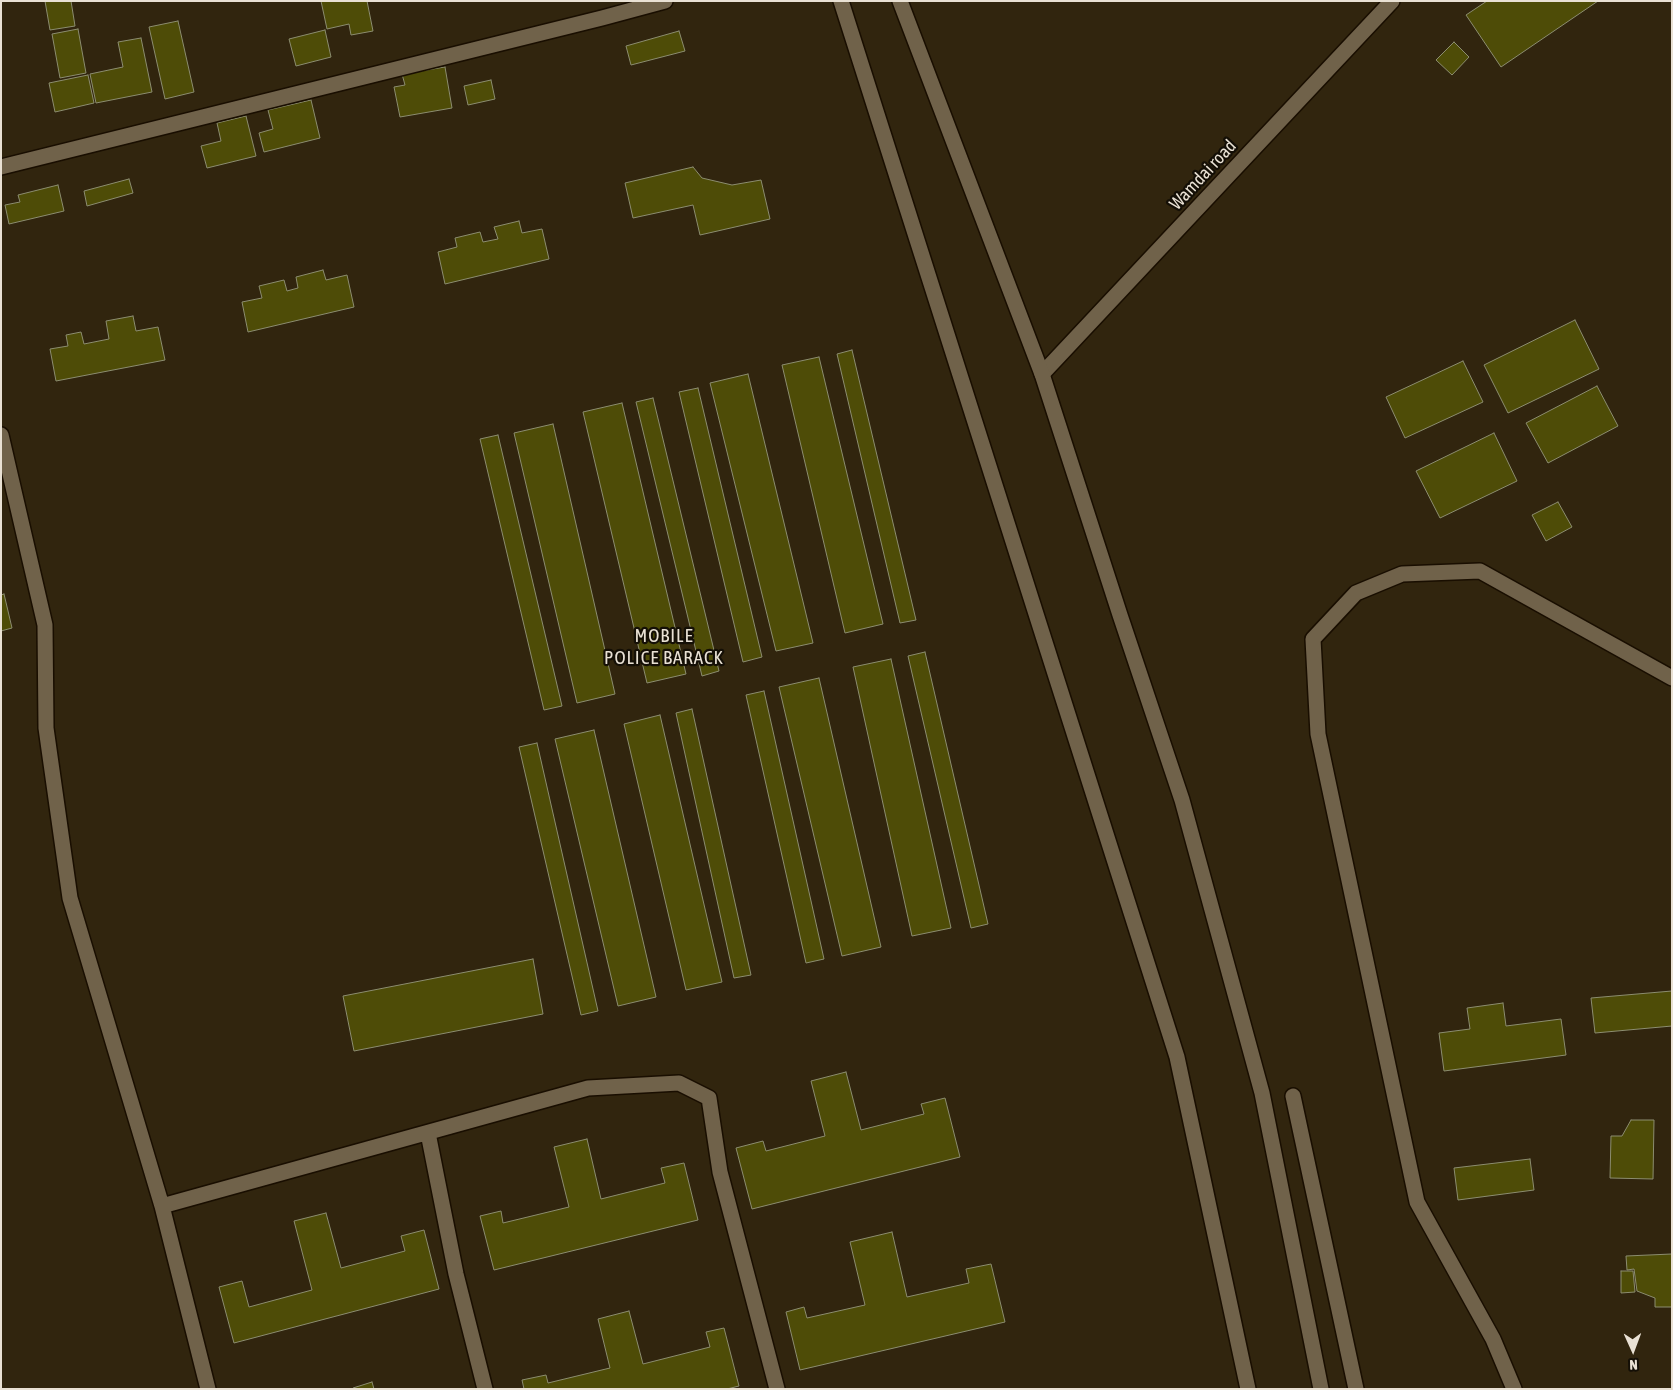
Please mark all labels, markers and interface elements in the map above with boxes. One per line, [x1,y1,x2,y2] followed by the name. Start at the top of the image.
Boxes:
[1165,135,1241,215] street label: Wamdai road
[602,625,726,669] district label: MOBILE POLICE BARACK
[1608,1325,1658,1375] north arrow
[1629,1357,1638,1373] text: N

